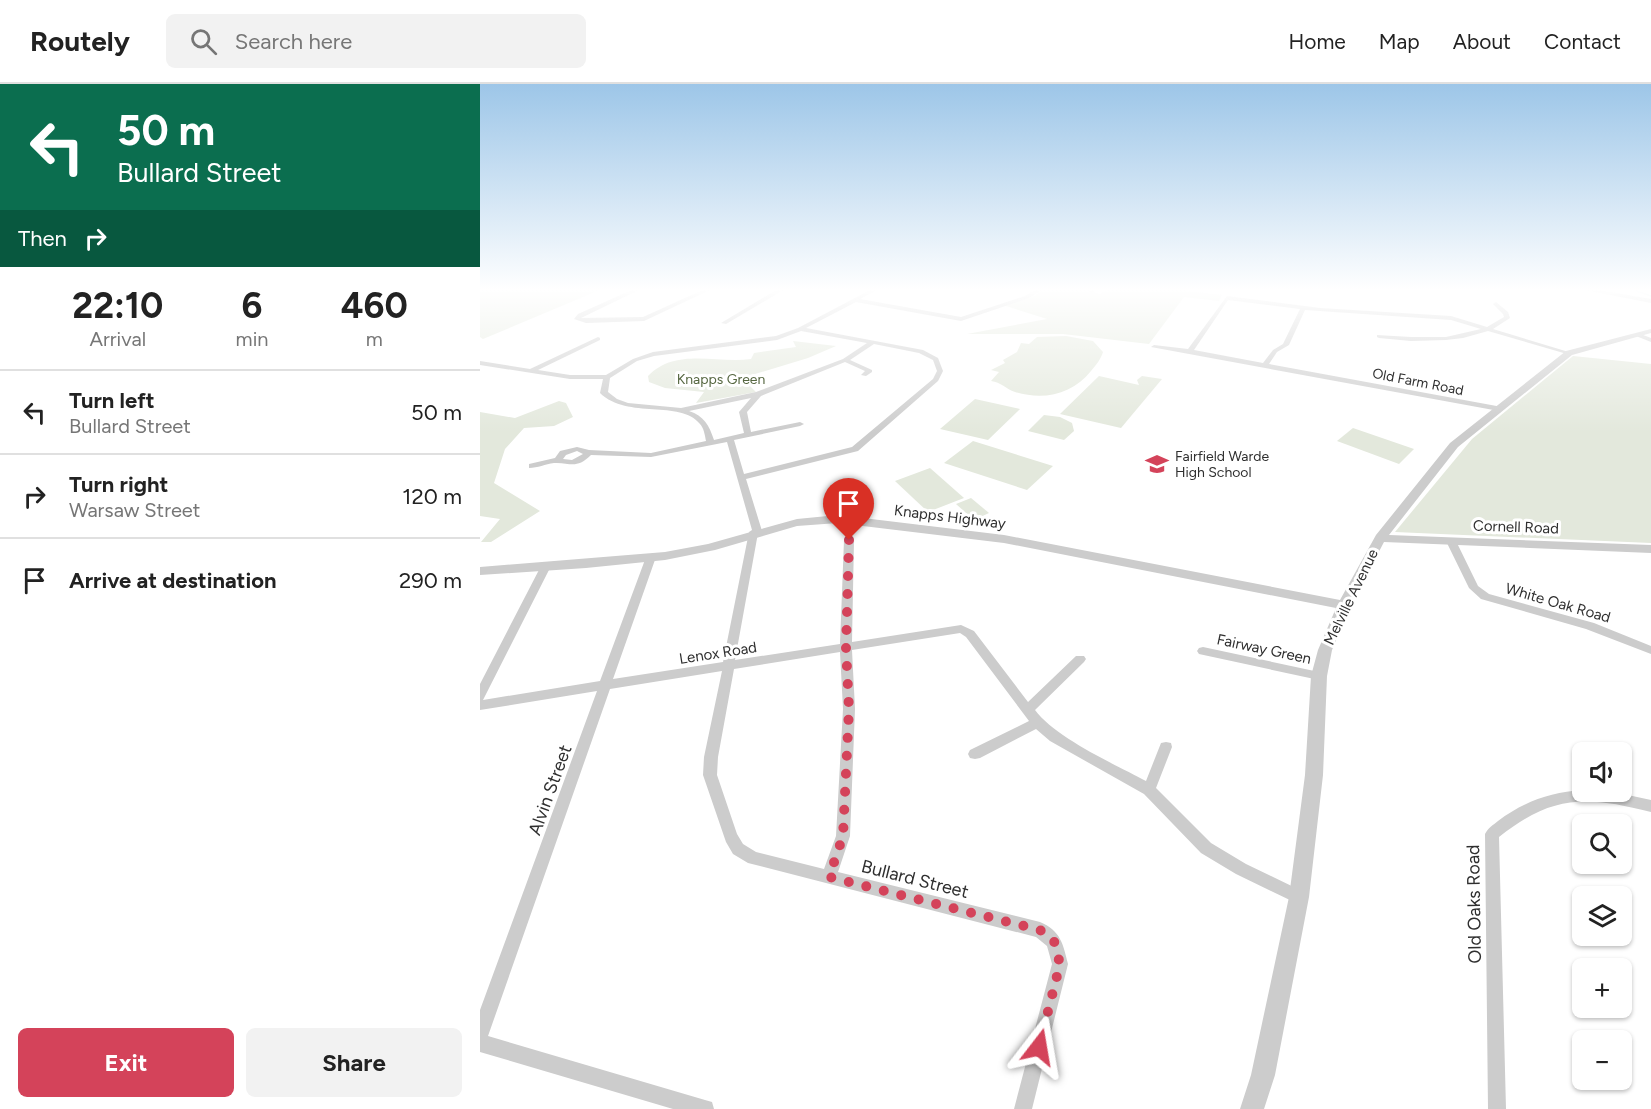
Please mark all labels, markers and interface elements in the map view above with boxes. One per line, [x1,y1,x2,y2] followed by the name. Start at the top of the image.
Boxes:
[166,14,586,68] search box
[30,24,130,58] text: Routely
[187,25,220,58] icon: search
[235,28,352,55] text: Search here
[1289,29,1346,54] text: Home
[1379,29,1420,54] text: Map
[1453,29,1511,54] text: About
[1544,29,1621,54] text: Contact
[117,105,215,156] text: 50 m
[18,108,96,186] icon: left
[117,156,281,189] text: Bullard Street
[79,222,112,255] icon: right
[18,225,67,252] text: Then
[72,284,163,327] text: 22:10
[242,284,262,327] text: 6
[341,284,408,327] text: 460
[90,327,146,351] text: Arrival
[236,327,268,351] text: min
[366,327,383,351] text: m
[1371,365,1465,399] street label: Old Farm Road
[677,371,765,388] park label: Knapps Green
[69,387,155,414] text: Turn left
[18,396,51,429] icon: left
[411,399,462,426] text: 50 m
[69,414,191,438] text: Bullard Street
[1175,448,1269,481] place label: Fairfield Warde High School
[1144,451,1170,477] school or university icon: Fairfield Warde High School
[69,471,168,498] text: Turn right
[823,478,874,540] pin
[18,480,51,513] icon: right
[402,483,462,510] text: 120 m
[832,487,865,520] icon: arrive
[69,498,200,522] text: Warsaw Street
[893,501,1007,533] street label: Knapps Highway
[1473,517,1559,537] street label: Cornell Road
[1320,546,1382,648] street label: Melville Avenue
[18,564,51,597] icon: arrive
[69,567,277,594] text: Arrive at destination
[399,567,462,594] text: 290 m
[1503,579,1613,627] street label: White Oak Road
[1215,630,1313,668] street label: Fairway Green
[678,638,758,668] street label: Lenox Road
[523,742,577,838] street label: Alvin Street
[1572,742,1632,1090] map controls
[1572,742,1632,802] button: sound
[1572,814,1632,874] button: search
[1462,844,1486,964] street label: Old Oaks Road
[859,855,971,903] street label: Bullard Street
[1572,886,1632,946] button: layers
[1572,958,1632,1018] button: +
[1007,1015,1071,1079] position arrow
[18,1028,234,1097] button: Exit
[246,1028,462,1097] button: Share
[1572,1030,1632,1090] button: −

